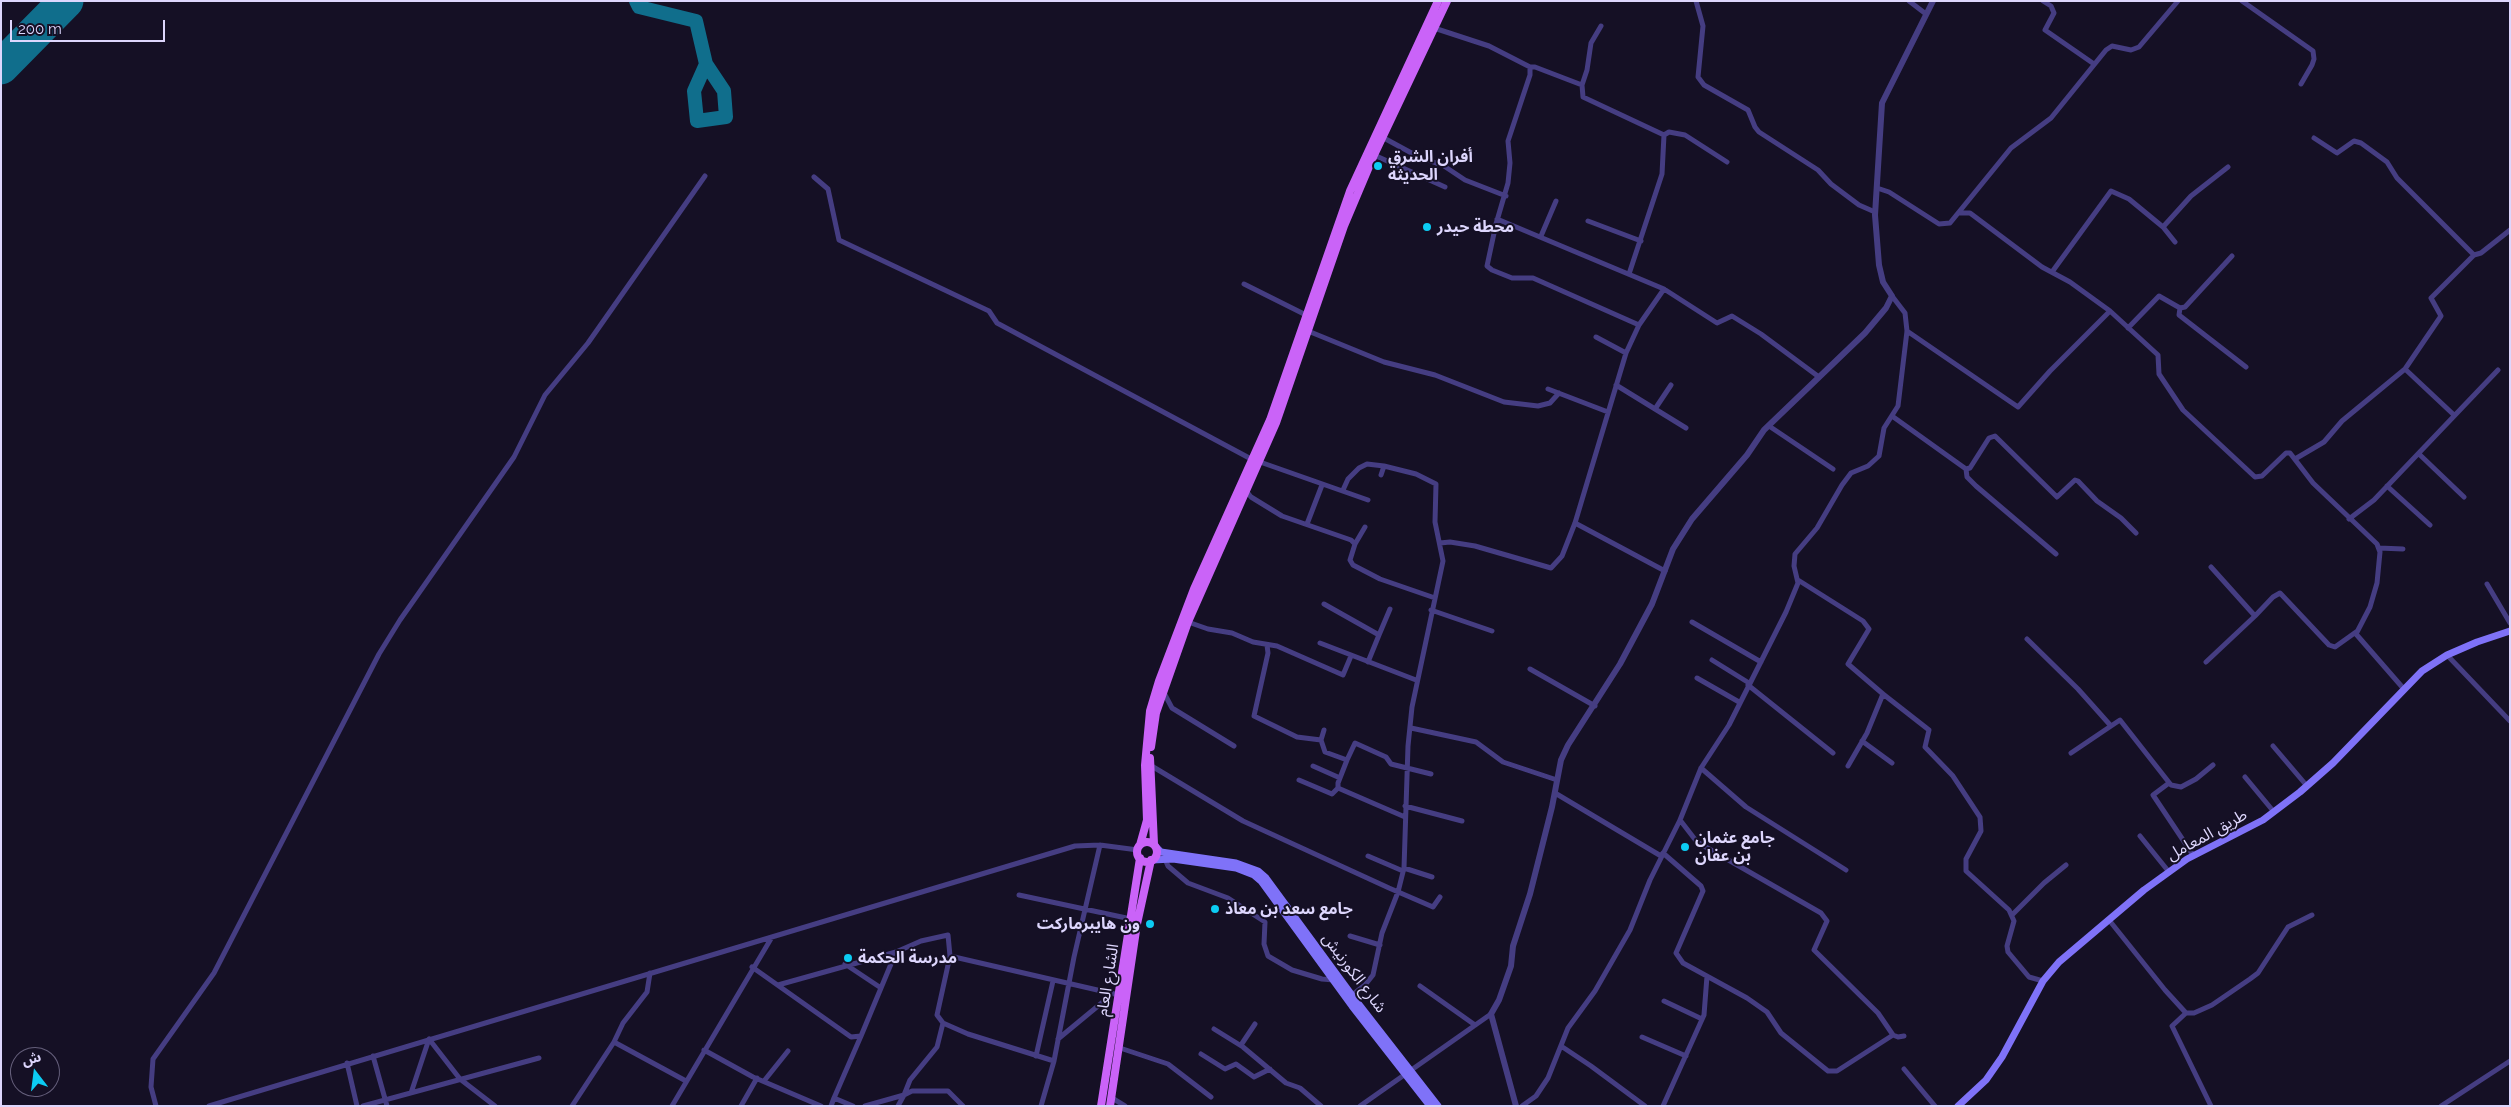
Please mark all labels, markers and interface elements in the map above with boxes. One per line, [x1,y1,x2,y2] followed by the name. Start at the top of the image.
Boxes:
[12,10,168,42] scale bar
[18,20,62,38] text: 200 m
[1388,147,1473,185] place label: أفران الشرق الحديثة
[1372,160,1384,172] marker: أفران الشرق الحديثة
[1437,217,1514,237] place label: محطة حيدر
[1421,221,1433,233] marker: محطة حيدر
[2164,805,2250,865] street label: طريق المعامل
[1695,828,1775,866] place label: جامع عثمان بن عفان
[1679,841,1691,853] marker: جامع عثمان بن عفان
[1225,899,1353,919] place label: جامع سعد بن معاذ
[1209,903,1221,915] marker: جامع سعد بن معاذ
[1037,914,1140,934] place label: ون هايبرماركت
[1144,918,1156,930] marker: ون هايبرماركت
[1318,929,1390,1017] street label: شارع الكورنيش
[1093,942,1123,1018] street label: الشارع العام
[858,948,957,968] place label: مدرسة الحكمة
[842,952,854,964] marker: مدرسة الحكمة
[10,1047,60,1097] north arrow
[20,1048,43,1069] text: ش

